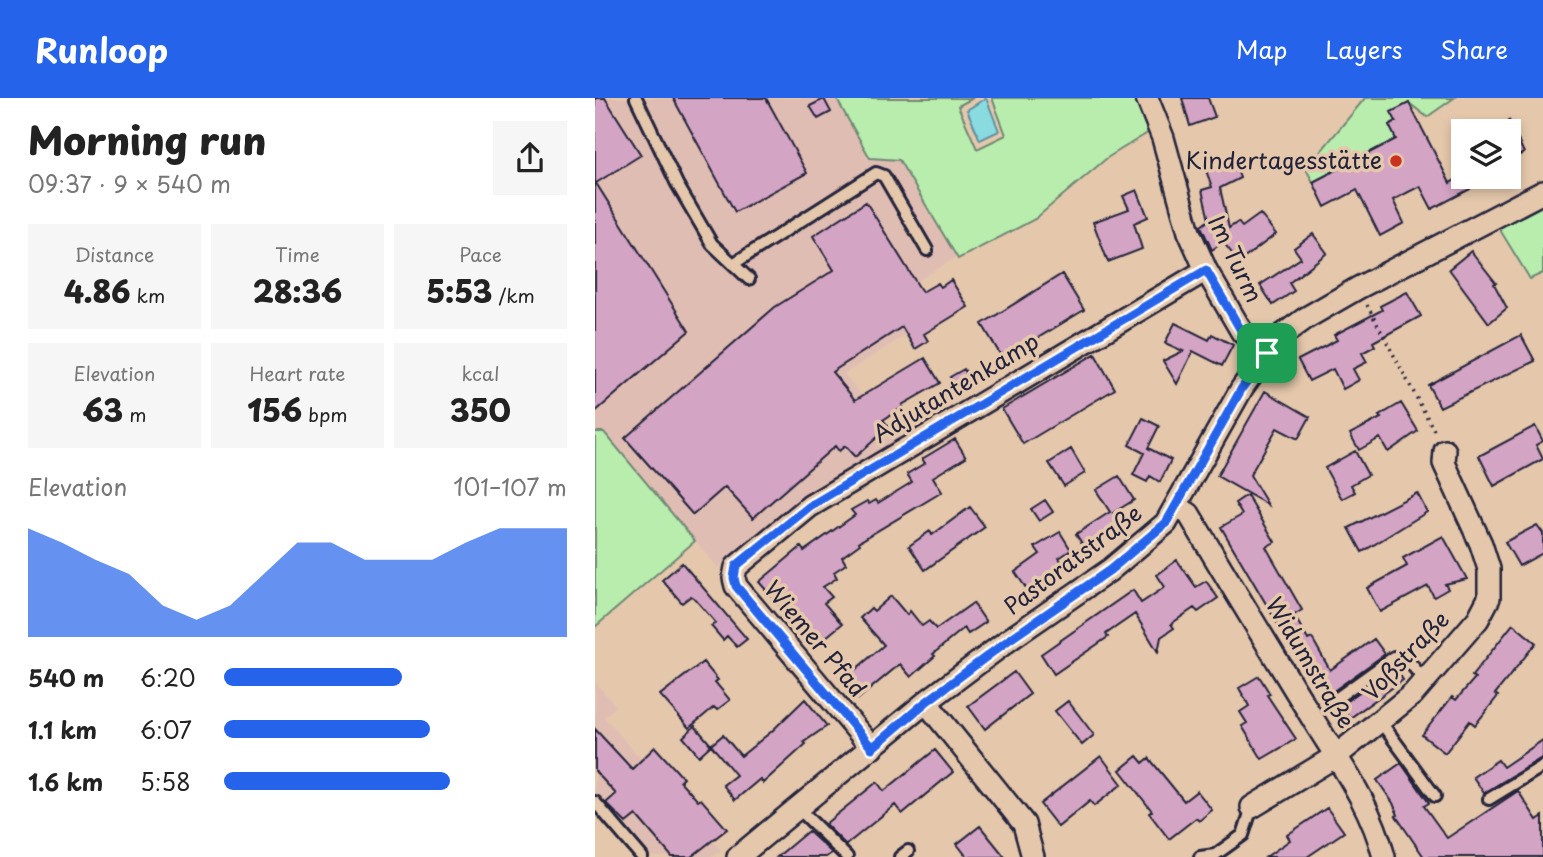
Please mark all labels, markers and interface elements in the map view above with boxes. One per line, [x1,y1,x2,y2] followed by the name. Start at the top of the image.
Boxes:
[35,24,168,74] text: Runloop
[1236,31,1287,67] text: Map
[1325,31,1402,67] text: Layers
[1440,31,1508,67] text: Share
[28,111,266,168] text: Morning run
[1451,119,1521,189] map controls
[1451,119,1521,189] button: layers
[493,121,567,195] button: share
[1185,142,1382,177] place label: Kindertagesstätte
[1388,153,1404,169] marker: Kindertagesstätte
[28,166,231,201] text: 09:37 · 9 × 540 m
[1200,209,1273,308] street label: Im Turm
[75,240,154,268] text: Distance
[275,240,320,268] text: Time
[459,240,502,268] text: Pace
[64,268,130,313] text: 4.86
[253,268,342,313] text: 28:36
[426,268,492,313] text: 5:53
[130,281,165,309] text: km
[492,281,535,309] text: /km
[865,323,1045,450] street label: Adjutantenkamp
[1237,323,1297,383] pin
[1248,334,1286,372] icon: arrive
[74,359,155,387] text: Elevation
[250,359,345,387] text: Heart rate
[462,359,499,387] text: kcal
[83,387,123,432] text: 63
[247,387,302,432] text: 156
[450,387,511,432] text: 350
[123,400,146,428] text: m
[302,400,348,428] text: bpm
[28,469,127,504] text: Elevation
[453,469,567,504] text: 101–107 m
[996,495,1149,622] street label: Pastoratstraße
[757,572,876,704] street label: Wiemer Pfad
[1258,590,1364,735] street label: Widumstraße
[1353,602,1457,708] street label: Voßstraße
[28,660,104,695] text: 540 m
[140,660,196,695] text: 6:20
[28,712,97,747] text: 1.1 km
[140,712,192,747] text: 6:07
[28,764,103,799] text: 1.6 km
[140,764,191,799] text: 5:58

